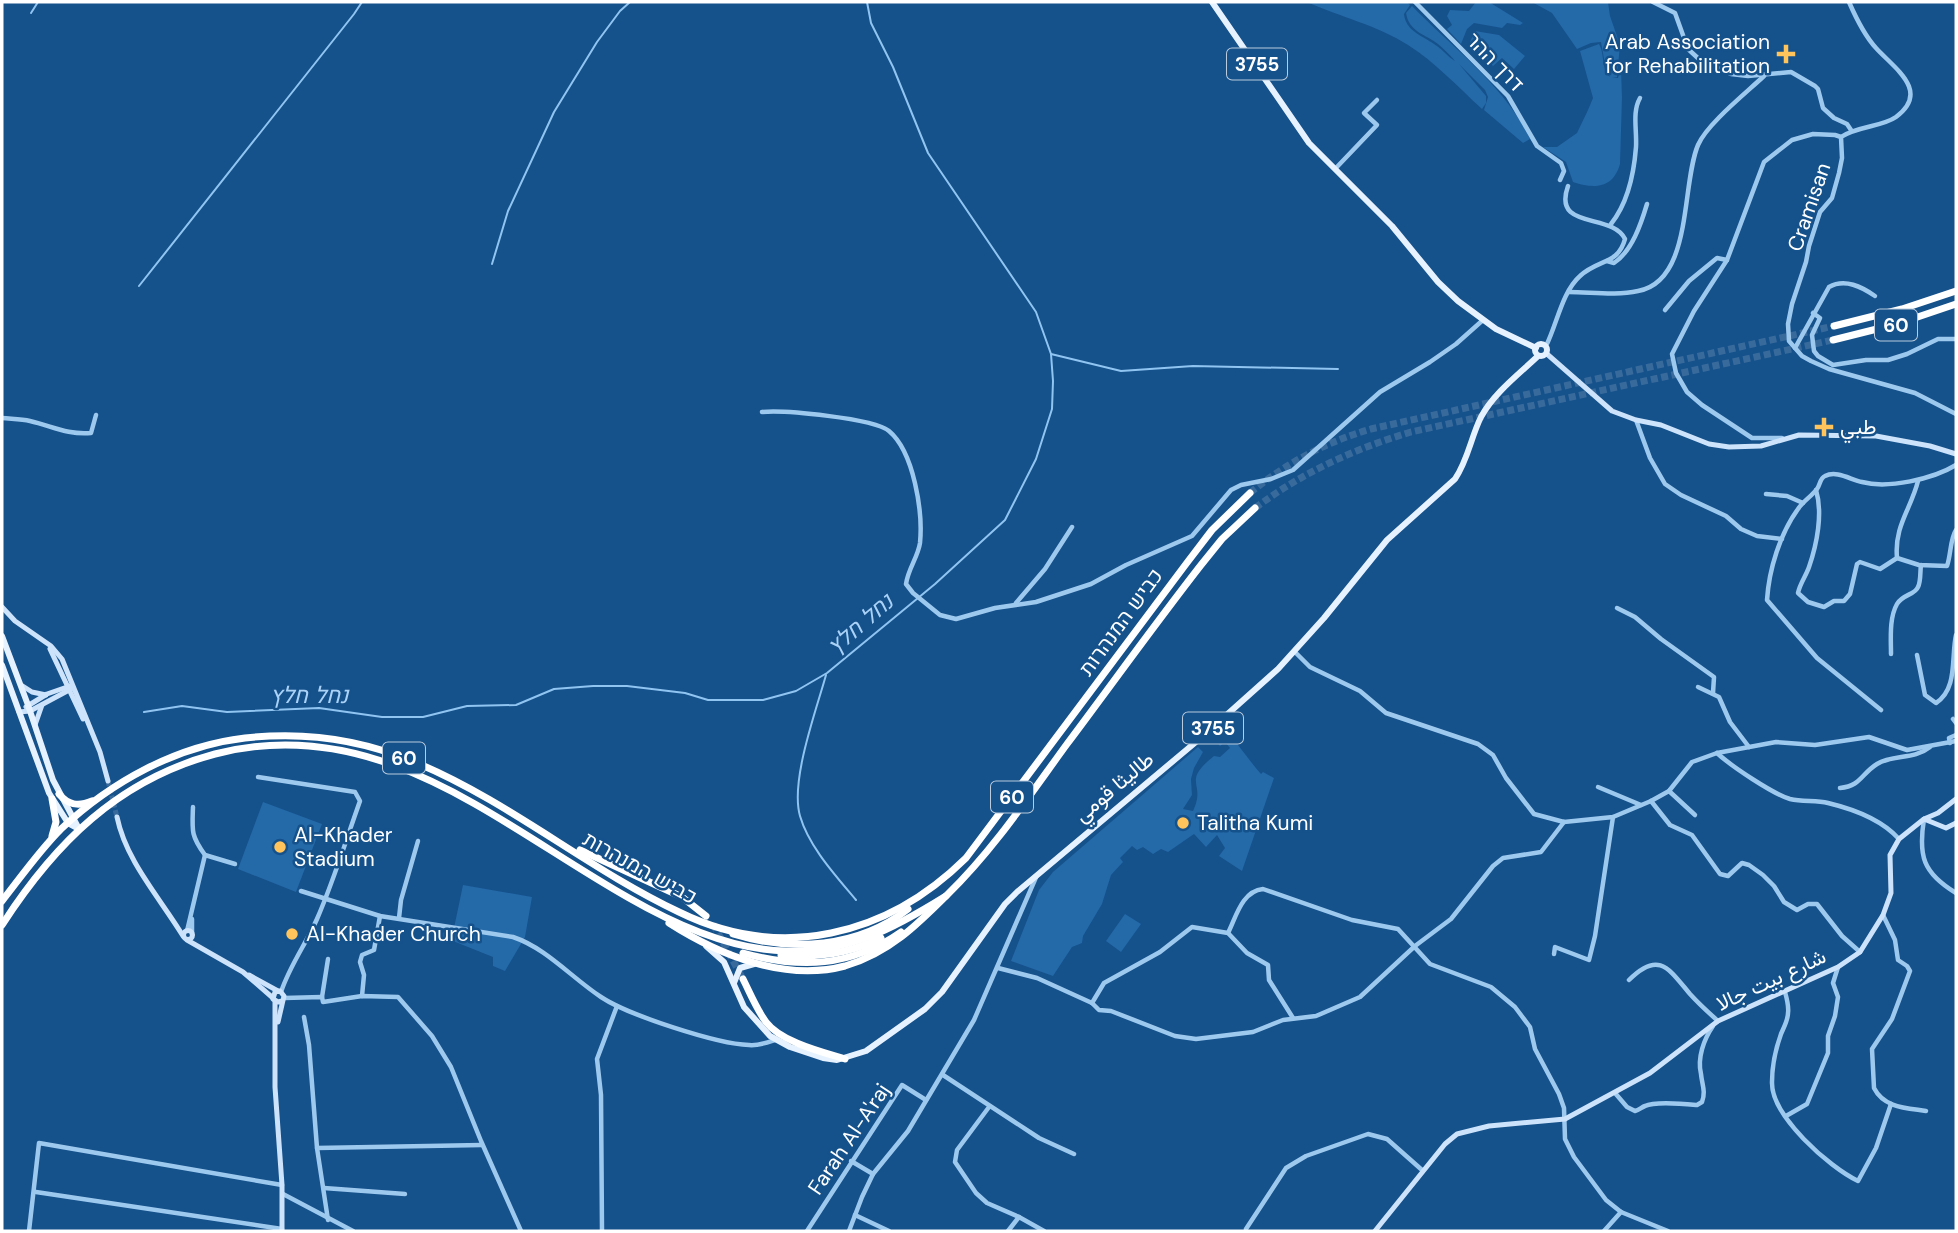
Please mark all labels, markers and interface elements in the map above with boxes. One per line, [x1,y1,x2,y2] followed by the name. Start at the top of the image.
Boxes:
[1460,26,1530,98] street label: דרך ההר
[1605,28,1770,80] place label: Arab Association for Rehabilitation
[1776,44,1796,64] marker: Arab Association for Rehabilitation
[1227,48,1287,80] road number: 3755
[1781,159,1837,255] street label: Cramisan
[1875,310,1917,340] road number: 60
[1840,413,1877,444] place label: طبي
[1814,417,1834,437] marker: طبي
[1073,563,1169,681] street label: כביש המנהרות
[820,586,901,661] water label: נחל חלץ
[270,680,350,710] water label: נחל חלץ
[1183,712,1243,744] road number: 3755
[383,743,425,774] road number: 60
[1068,745,1162,831] street label: طاليثا قومي
[991,782,1033,812] road number: 60
[1197,809,1313,837] place label: Talitha Kumi
[1175,815,1191,831] marker: Talitha Kumi
[294,821,393,873] place label: Al-Khader Stadium
[578,825,702,911] street label: כביש המנהרות
[272,839,288,855] marker: Al-Khader Stadium
[306,920,481,948] place label: Al-Khader Church
[284,926,300,942] marker: Al-Khader Church
[1712,942,1830,1018] street label: شارع بيت جالا
[801,1078,897,1200] street label: Farah Al-A'raj

